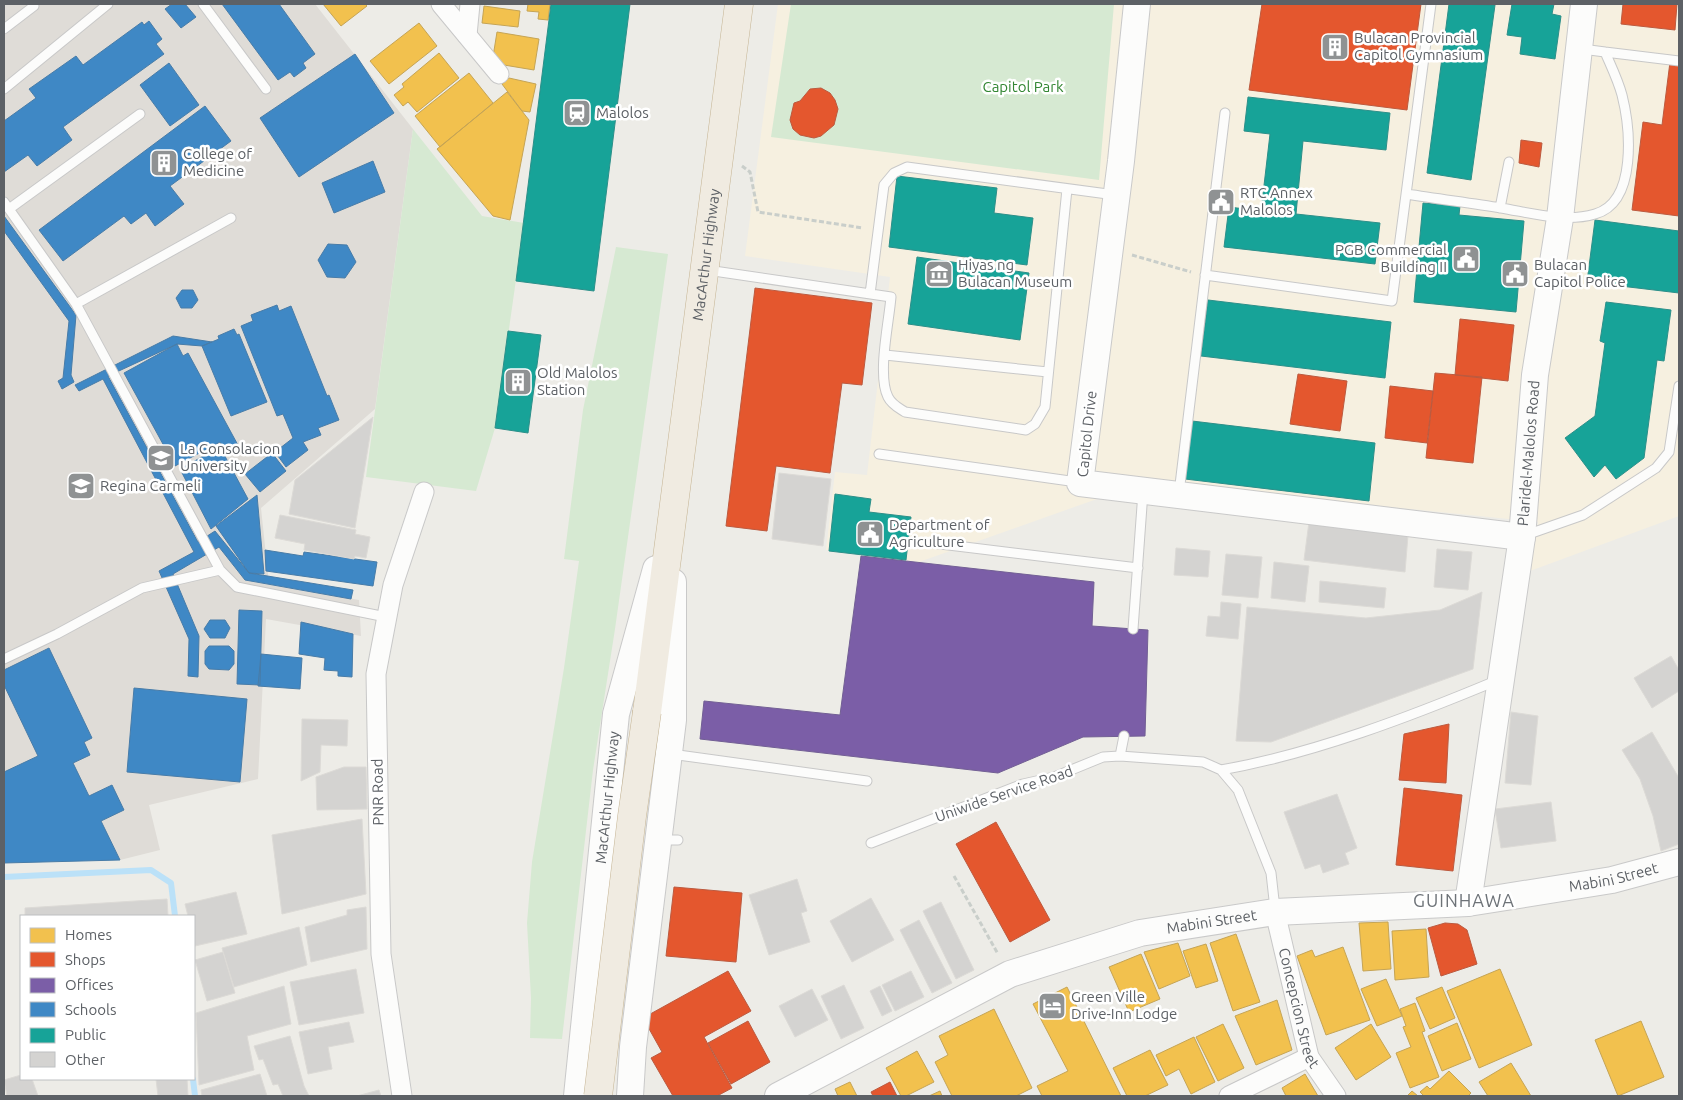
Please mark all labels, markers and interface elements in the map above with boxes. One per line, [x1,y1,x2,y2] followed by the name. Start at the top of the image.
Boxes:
[1354,29,1483,63] place label: Bulacan Provincial Capitol Gymnasium
[1320,32,1350,62] building icon: Bulacan Provincial Capitol Gymnasium
[982,78,1064,95] park label: Capitol Park
[562,98,592,128] station icon: Malolos
[596,104,649,121] place label: Malolos
[183,145,252,179] place label: College of Medicine
[149,148,179,178] building icon: College of Medicine
[1240,184,1313,218] place label: RTC Annex Malolos
[1206,187,1236,217] public building icon: RTC Annex Malolos
[689,188,723,322] street label: MacArthur Highway
[1335,241,1447,275] place label: PGB Commercial Building II
[1451,244,1481,274] public building icon: PGB Commercial Building II
[958,256,1072,290] place label: Hiyas ng Bulacan Museum
[1534,256,1626,290] place label: Bulacan Capitol Police
[924,259,954,289] museum icon: Hiyas ng Bulacan Museum
[1500,259,1530,289] public building icon: Bulacan Capitol Police
[537,364,617,398] place label: Old Malolos Station
[503,367,533,397] building icon: Old Malolos Station
[1514,380,1543,527] street label: Plaridel-Malolos Road
[1074,390,1099,478] street label: Capitol Drive
[180,440,280,474] place label: La Consolacion University
[146,443,176,473] school or university icon: La Consolacion University
[66,471,96,501] school or university icon: Regina Carmeli
[100,477,201,494] place label: Regina Carmeli
[889,516,990,550] place label: Department of Agriculture
[855,519,885,549] public building icon: Department of Agriculture
[592,730,622,865] street label: MacArthur Highway
[368,758,387,826] street label: PNR Road
[933,762,1075,825] street label: Uniwide Service Road
[1568,859,1660,895] street label: Mabini Street
[1413,890,1515,910] district label: GUINHAWA
[1165,906,1258,937] street label: Mabini Street
[20,915,195,1080] legend
[65,926,112,943] text: Homes
[1276,946,1323,1072] street label: Concepcion Street
[65,951,106,968] text: Shops
[65,976,113,993] text: Offices
[1071,988,1177,1022] place label: Green Ville Drive-Inn Lodge
[1037,991,1067,1021] hotel icon: Green Ville Drive-Inn Lodge
[65,1001,116,1018] text: Schools
[65,1026,106,1043] text: Public
[65,1051,105,1068] text: Other

